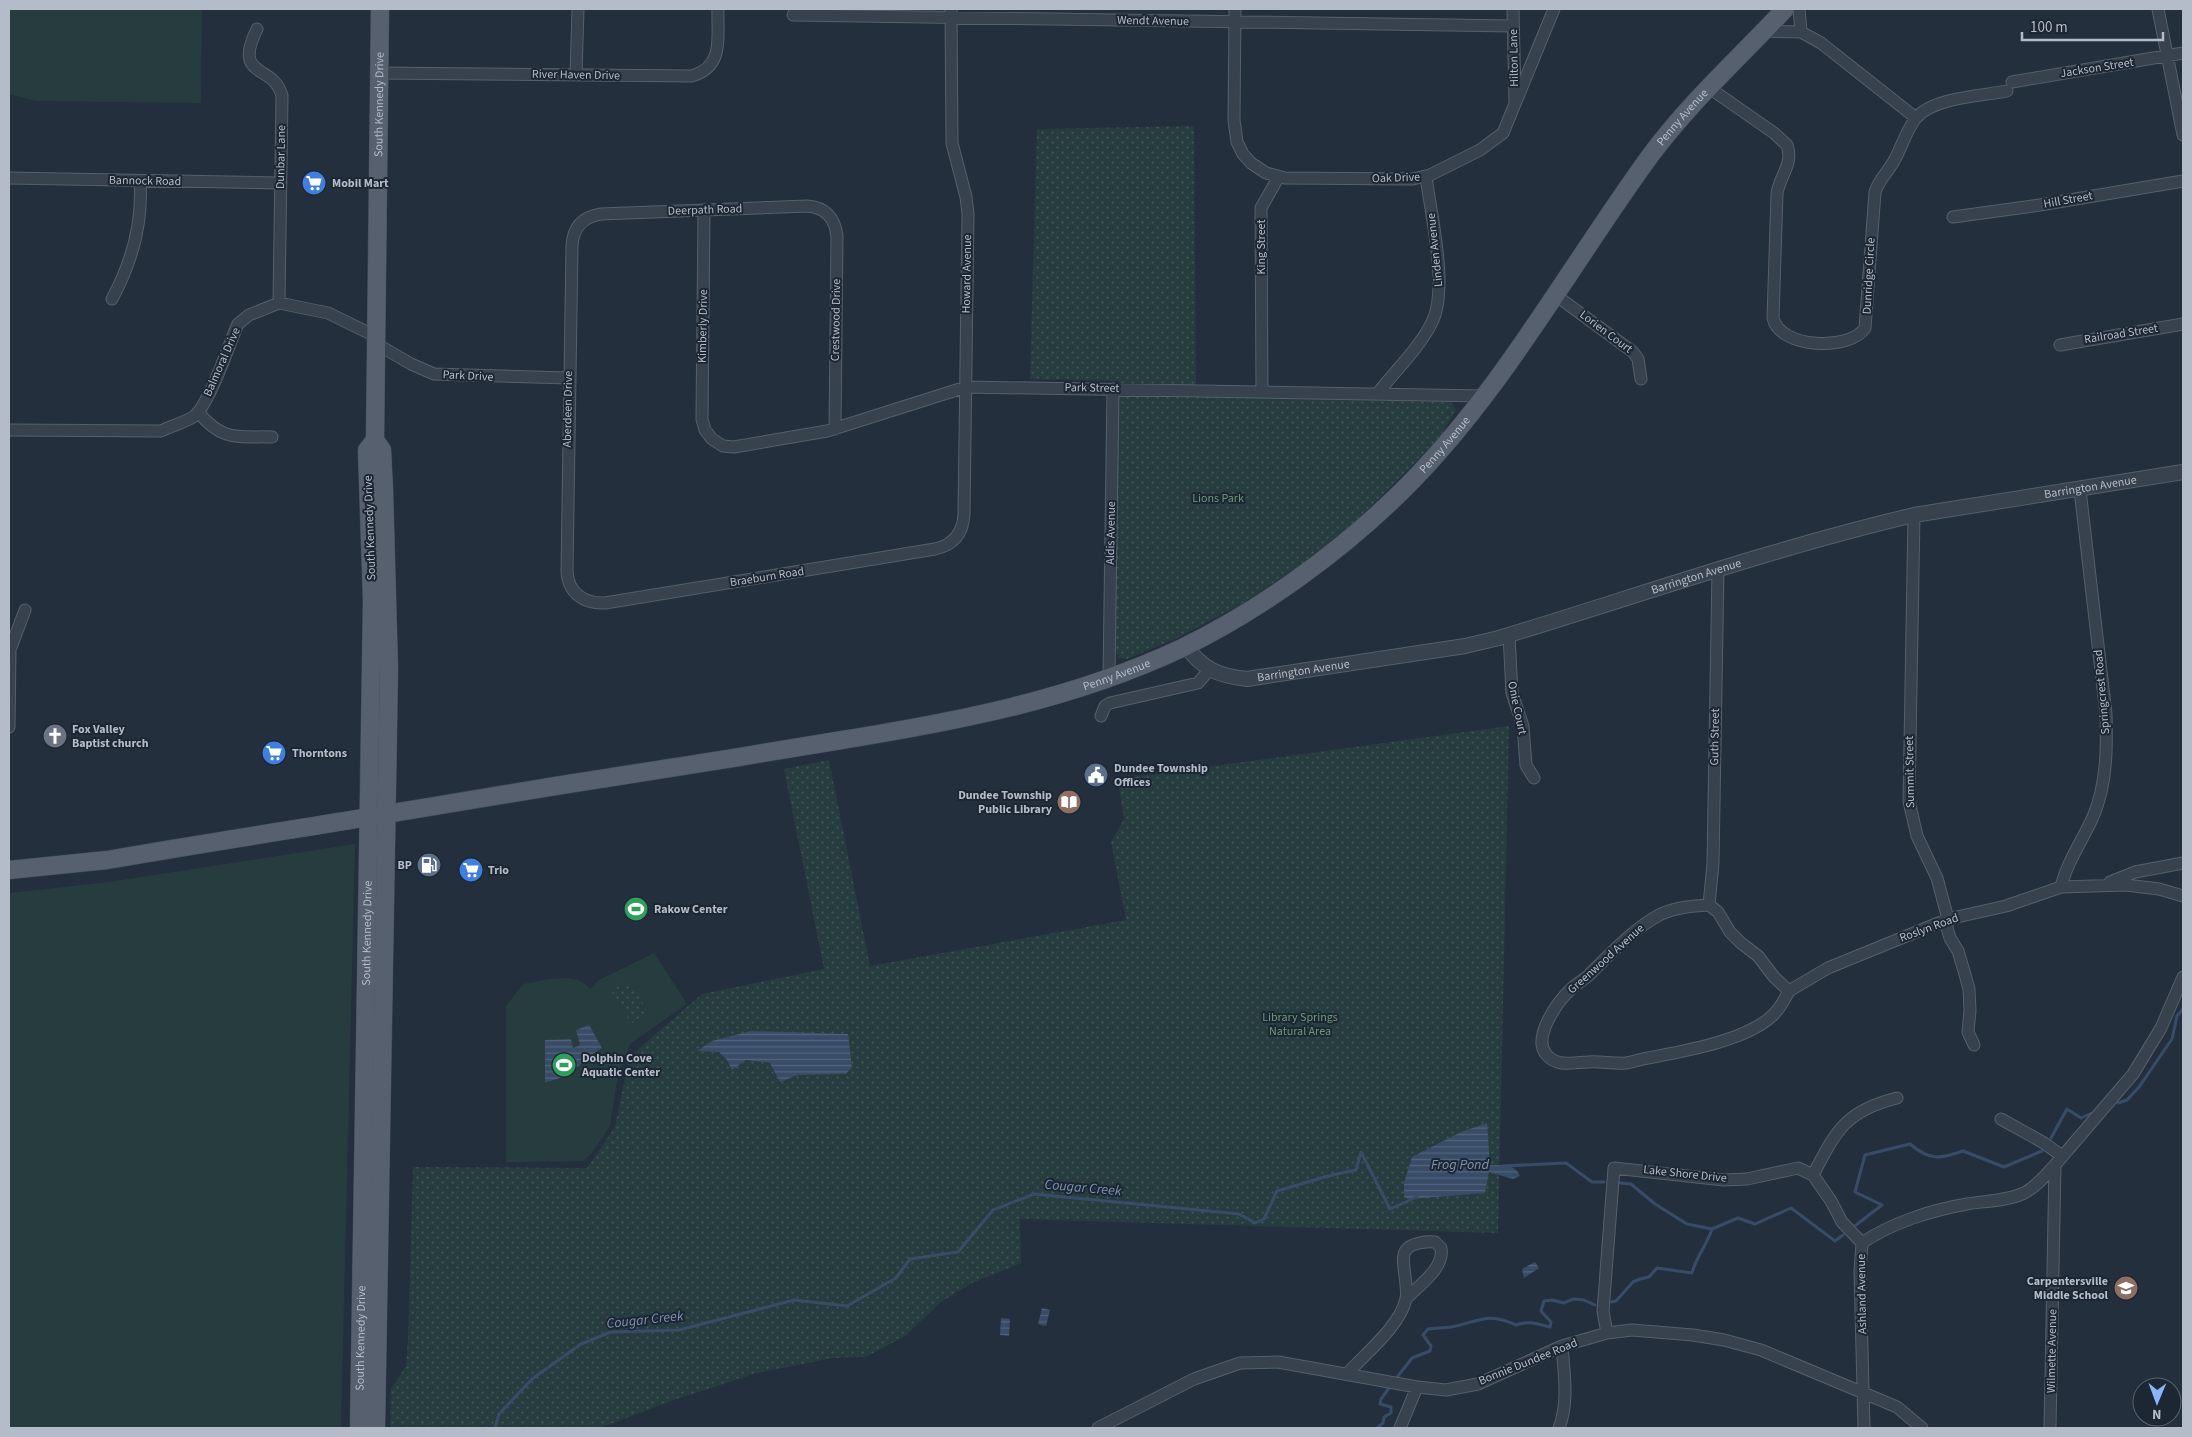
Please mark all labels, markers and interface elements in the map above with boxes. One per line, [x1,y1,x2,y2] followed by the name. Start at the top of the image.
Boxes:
[2022,10,2163,42] scale bar
[1117,12,1189,30] street label: Wendt Avenue
[2030,17,2068,38] text: 100 m
[1505,29,1523,87] street label: Hilton Lane
[370,52,388,157] street label: South Kennedy Drive
[2059,54,2135,82] street label: Jackson Street
[532,66,620,84] street label: River Haven Drive
[1653,85,1712,149] street label: Penny Avenue
[272,125,290,189] street label: Dunbar Lane
[1372,169,1421,187] street label: Oak Drive
[301,170,327,196] supermarket icon: Mobil Mart
[109,172,181,190] street label: Bannock Road
[332,175,389,192] place label: Mobil Mart
[2042,187,2094,213] street label: Hill Street
[667,200,743,220] street label: Deerpath Road
[1423,212,1447,288] street label: Linden Avenue
[1253,220,1270,274] street label: King Street
[958,234,976,314] street label: Howard Avenue
[1859,237,1880,315] street label: Dunridge Circle
[827,279,845,361] street label: Crestwood Drive
[694,289,712,363] street label: Kimberly Drive
[1576,306,1636,358] street label: Lorien Court
[2083,320,2159,348] street label: Railroad Street
[199,325,245,399] street label: Balmoral Drive
[442,366,494,386] street label: Park Drive
[559,370,577,447] street label: Aberdeen Drive
[1064,379,1120,397] street label: Park Street
[1415,412,1474,477] street label: Penny Avenue
[2043,471,2138,503] street label: Barrington Avenue
[360,475,380,581] street label: South Kennedy Drive
[1192,490,1244,507] park label: Lions Park
[1102,501,1120,565] street label: Aldis Avenue
[1649,554,1743,598] street label: Barrington Avenue
[729,563,805,591] street label: Braeburn Road
[2090,649,2114,735] street label: Springcrest Road
[1081,654,1153,695] street label: Penny Avenue
[1256,655,1351,686] street label: Barrington Avenue
[1503,680,1531,736] street label: Onie Court
[1706,708,1724,766] street label: Guth Street
[72,721,149,752] place label: Fox Valley Baptist church
[42,723,68,749] church icon: Fox Valley Baptist church
[1901,736,1919,808] street label: Summit Street
[261,740,287,766] supermarket icon: Thorntons
[292,745,347,762] place label: Thorntons
[1114,760,1208,791] place label: Dundee Township Offices
[1083,762,1109,788] public building icon: Dundee Township Offices
[958,787,1053,818] place label: Dundee Township Public Library
[1056,789,1082,815] library icon: Dundee Township Public Library
[416,852,442,878] fuel station icon: BP
[398,857,412,874] place label: BP
[458,857,484,883] supermarket icon: Trio
[488,862,509,879] place label: Trio
[357,880,376,986] street label: South Kennedy Drive
[623,896,649,922] sports icon: Rakow Center
[654,901,728,918] place label: Rakow Center
[1897,909,1961,947] street label: Roslyn Road
[1564,920,1648,998] street label: Greenwood Avenue
[1262,1009,1338,1040] park label: Library Springs Natural Area
[581,1050,660,1081] place label: Dolphin Cove Aquatic Center
[551,1052,577,1078] sports icon: Dolphin Cove Aquatic Center
[1431,1155,1489,1175] water label: Frog Pond
[1642,1161,1728,1187] street label: Lake Shore Drive
[1044,1175,1123,1201] water label: Cougar Creek
[1853,1254,1871,1334] street label: Ashland Avenue
[2027,1273,2109,1304] place label: Carpentersville Middle School
[2113,1275,2139,1301] school or university icon: Carpentersville Middle School
[351,1285,370,1391] street label: South Kennedy Drive
[606,1306,685,1334] water label: Cougar Creek
[2043,1309,2061,1393] street label: Wilmette Avenue
[1476,1334,1580,1390] street label: Bonnie Dundee Road
[2132,1377,2182,1427] north arrow
[2152,1404,2162,1424] text: N

